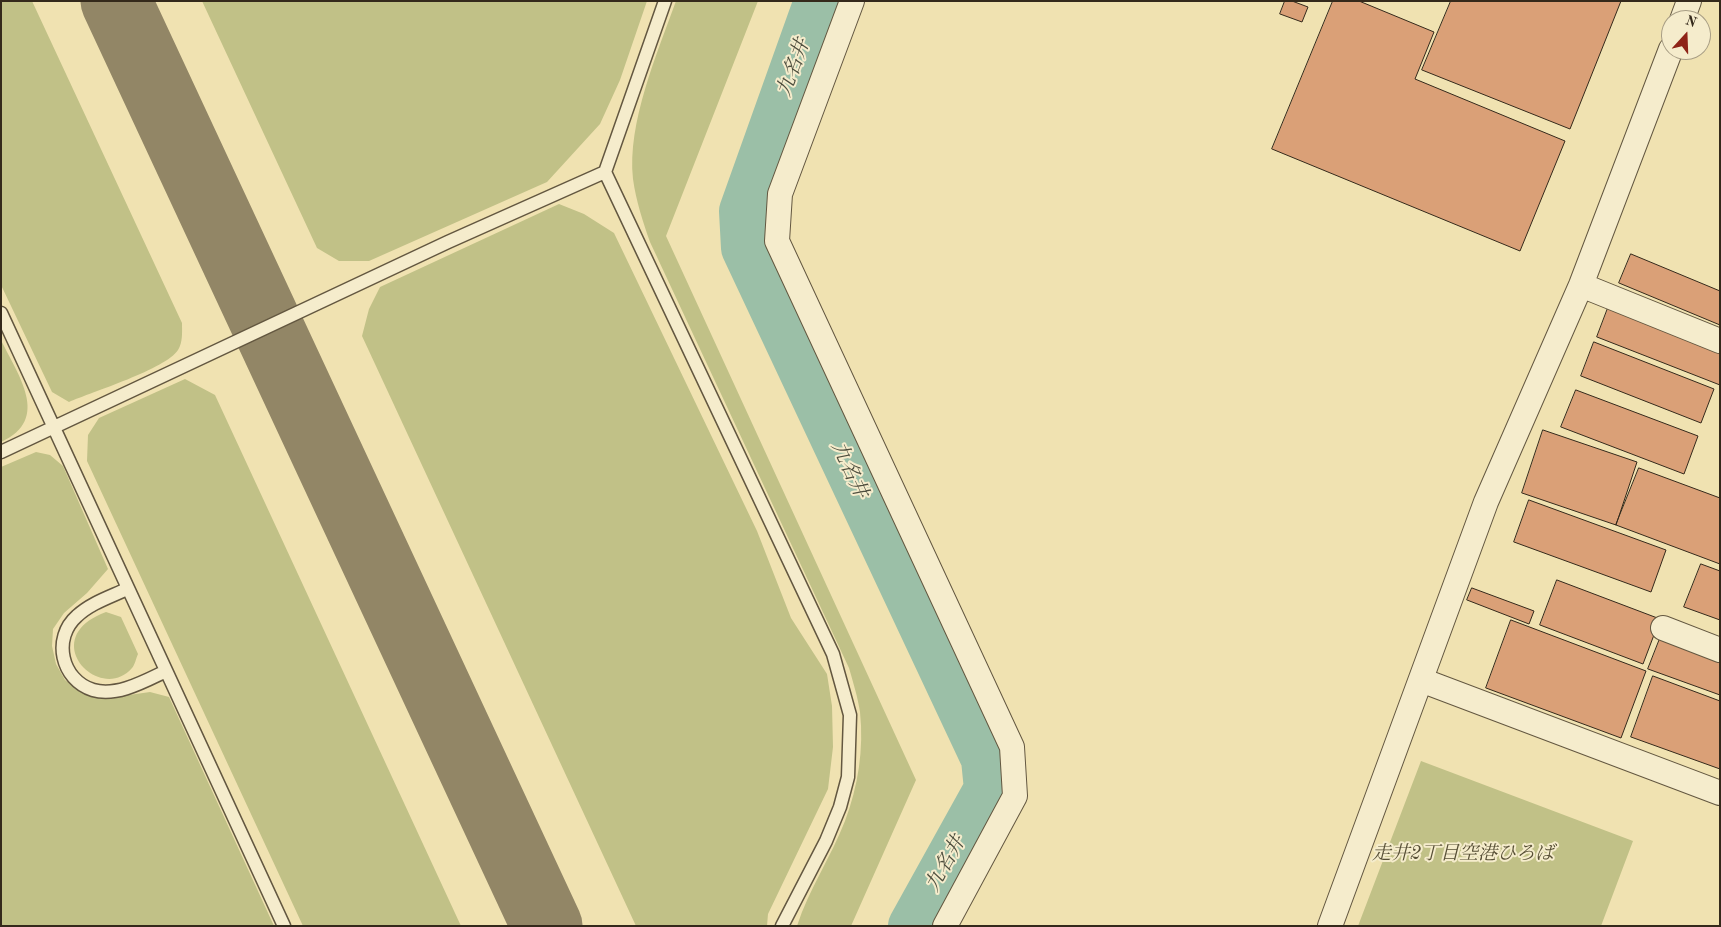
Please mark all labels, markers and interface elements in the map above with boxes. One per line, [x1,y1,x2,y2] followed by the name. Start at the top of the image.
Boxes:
[1661,10,1711,60] north arrow
[1683,13,1698,30] text: N
[772,36,816,100] water label: 九名井
[825,438,873,502] water label: 九名井
[921,832,971,896] water label: 九名井
[1372,843,1554,865] park label: 走井2丁目空港ひろば

